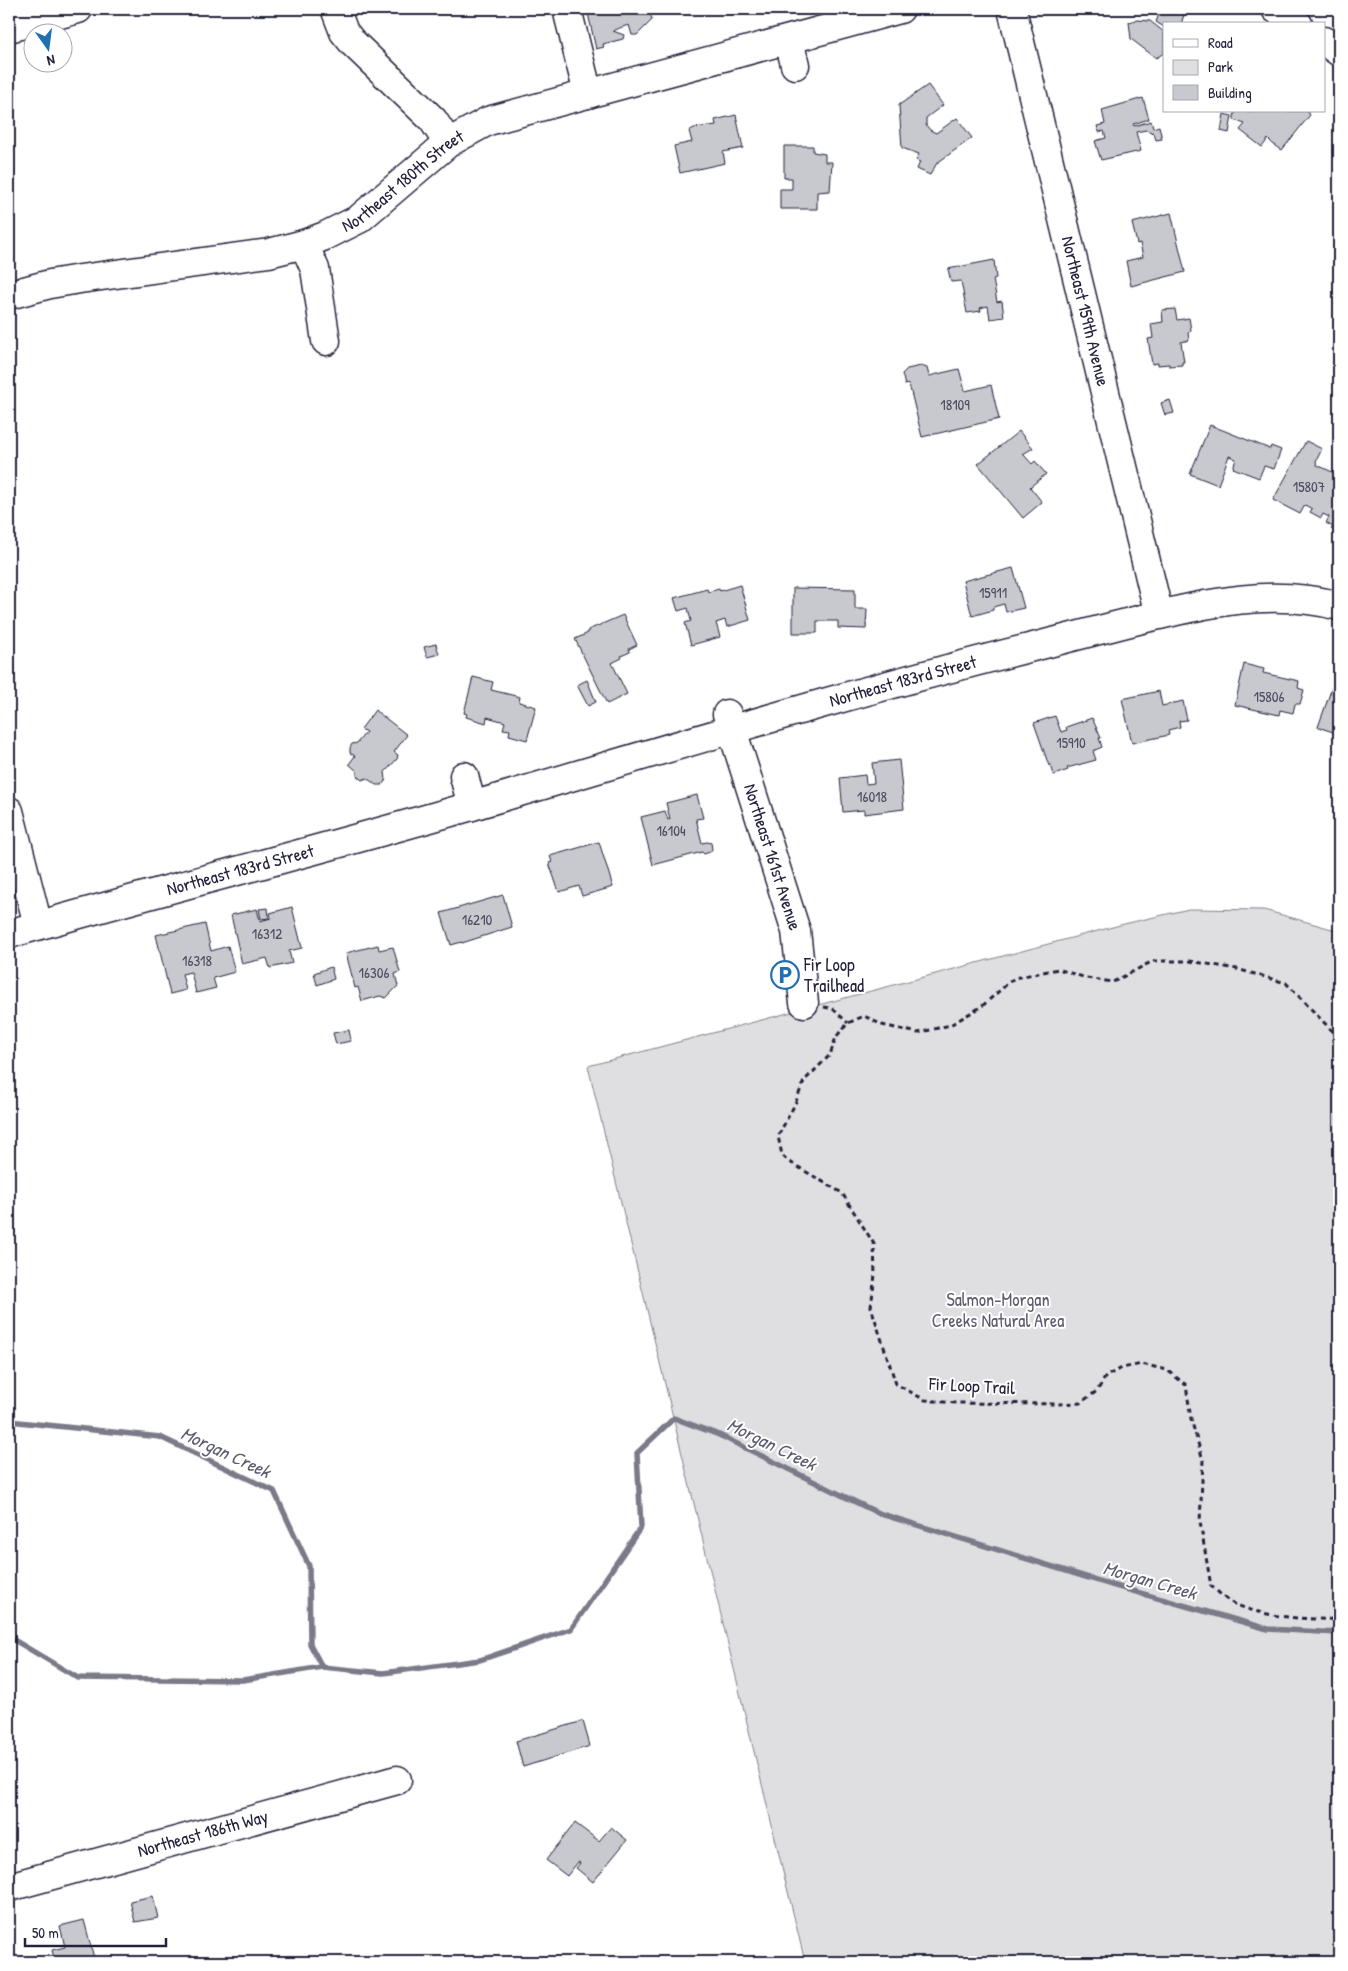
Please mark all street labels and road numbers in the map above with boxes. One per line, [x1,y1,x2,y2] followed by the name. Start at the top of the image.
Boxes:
[337,123,469,238] street label: Northeast 180th Street
[1056,234,1116,389] street label: Northeast 159th Avenue
[826,649,980,713] street label: Northeast 183rd Street
[738,780,808,933] street label: Northeast 161st Avenue
[164,838,317,901] street label: Northeast 183rd Street
[927,1371,1016,1400] street label: Fir Loop Trail
[135,1803,271,1863] street label: Northeast 186th Way

